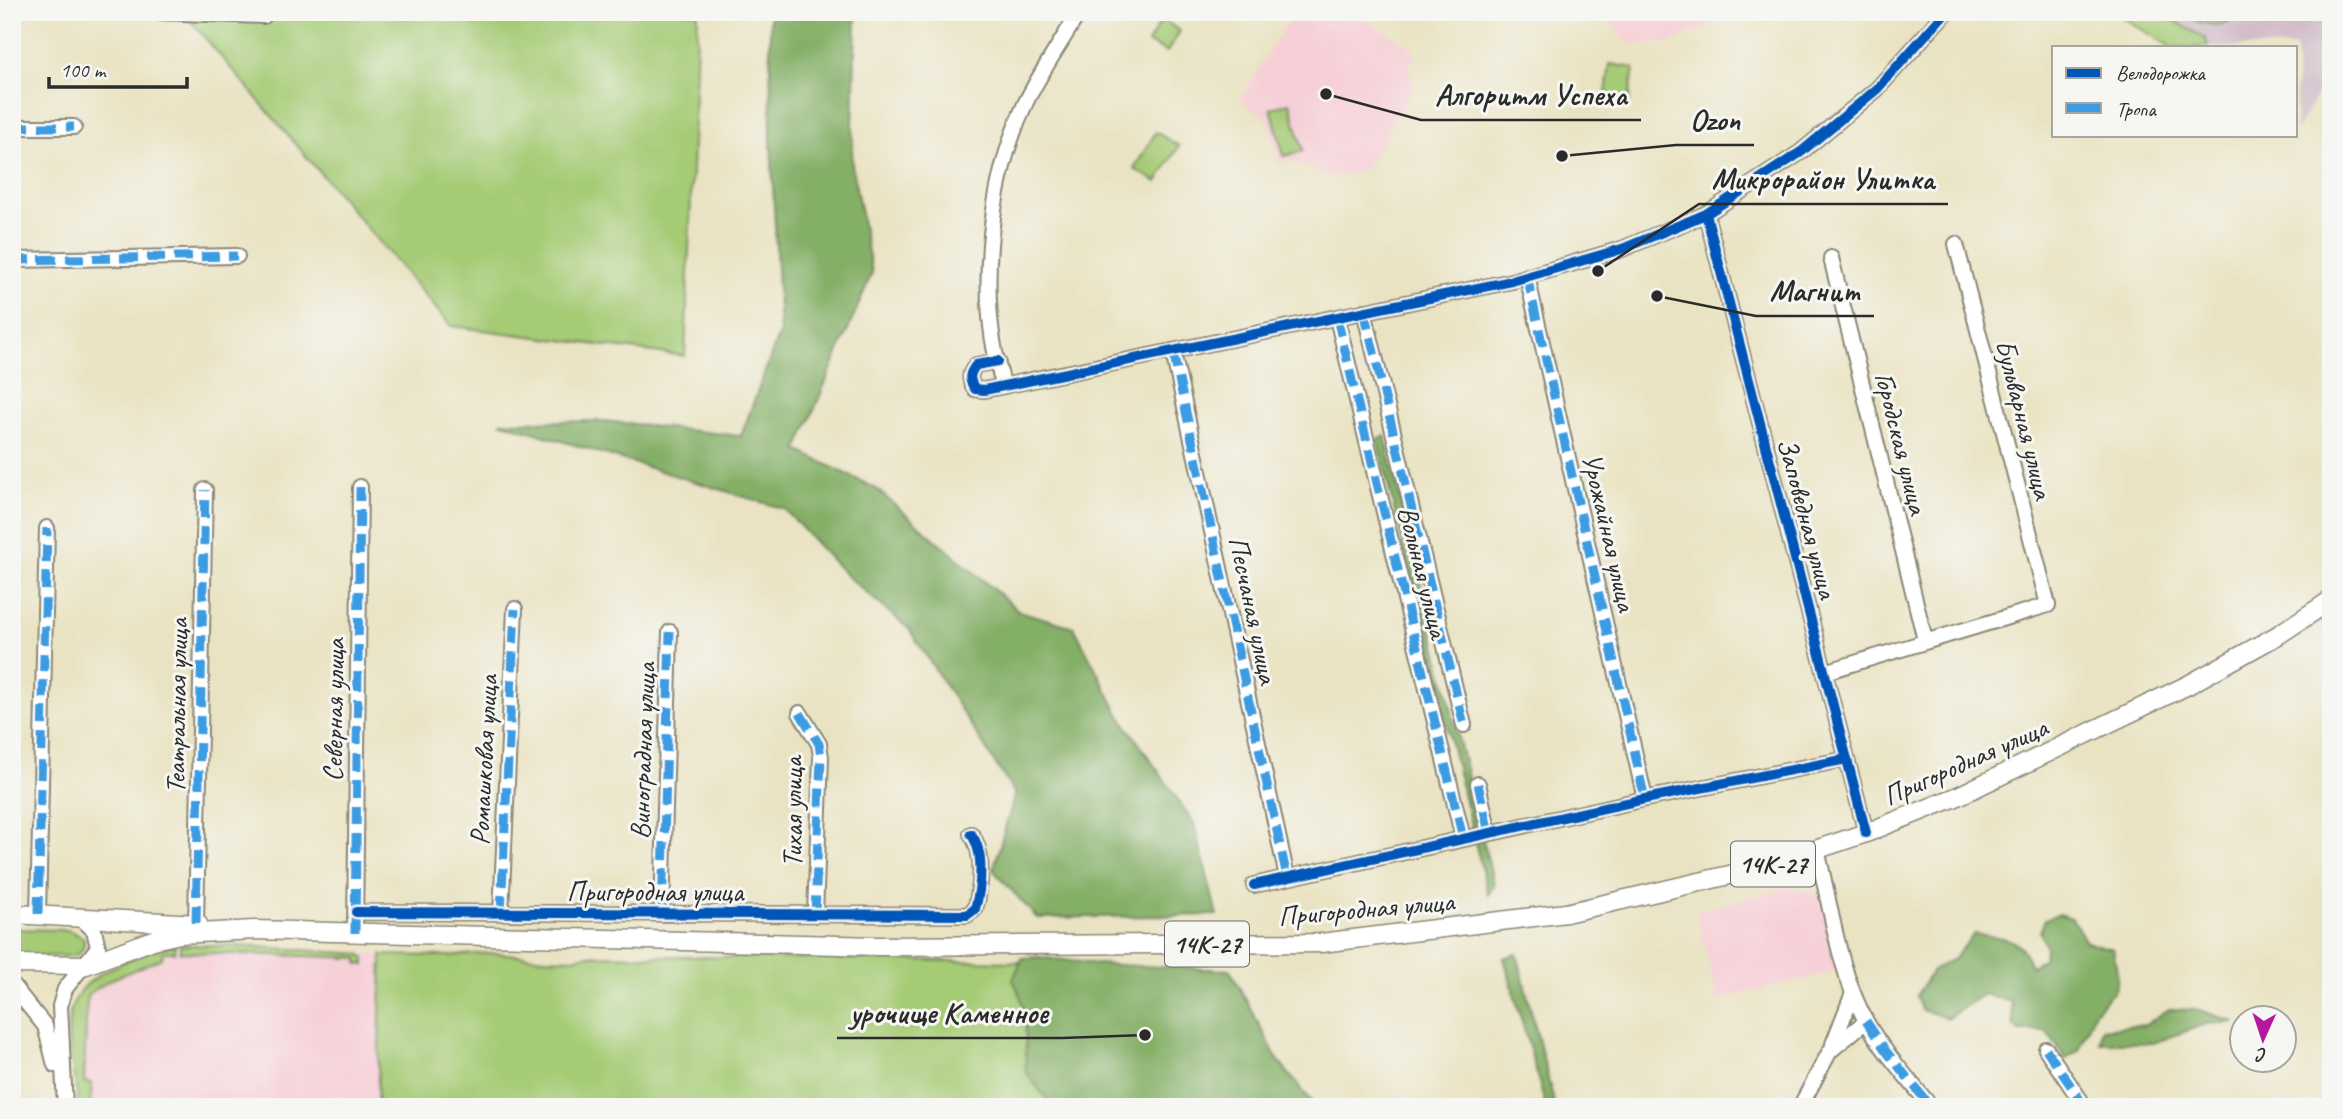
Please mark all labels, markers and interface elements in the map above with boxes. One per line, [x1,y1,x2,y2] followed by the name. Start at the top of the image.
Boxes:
[49,46,187,90] scale bar
[2052,46,2298,136] legend
[60,57,107,83] text: 100 m
[2116,60,2206,86] text: Велодорожка
[1421,69,1641,120] callout: Алгоритм Успеха
[1435,76,1629,114] text: Алгоритм Успеха
[1676,94,1754,145] callout: Ozon
[2116,96,2157,122] text: Тропа
[1690,101,1741,139] text: Ozon
[1699,153,1948,204] callout: Микрорайон Улитка
[1712,160,1937,198] text: Микрорайон Улитка
[1756,265,1874,316] callout: Магнит
[1770,272,1861,310] text: Магнит
[1988,336,2062,504] street label: Бульварная улица
[1867,369,1936,519] street label: Городская улица
[1769,434,1846,604] street label: Заповедная улица
[1574,450,1645,616] street label: Урожайная улица
[1390,503,1457,644] street label: Вольная улица
[1221,533,1287,689] street label: Песчаная улица
[157,616,196,794] street label: Театральная улица
[315,636,352,782] street label: Северная улица
[622,660,663,840] street label: Виноградная улица
[462,672,506,846] street label: Ромашковая улица
[1878,709,2055,813] street label: Пригородная улица
[775,754,810,867] street label: Тихая улица
[1731,842,1815,886] road number: 14К-27
[567,874,745,909] street label: Пригородная улица
[1277,883,1457,934] street label: Пригородная улица
[1165,922,1249,967] road number: 14К-27
[837,987,1062,1038] callout: урочище Каменное
[847,994,1050,1032] text: урочище Каменное
[2228,1004,2298,1074] north arrow
[2254,1043,2267,1067] text: С

